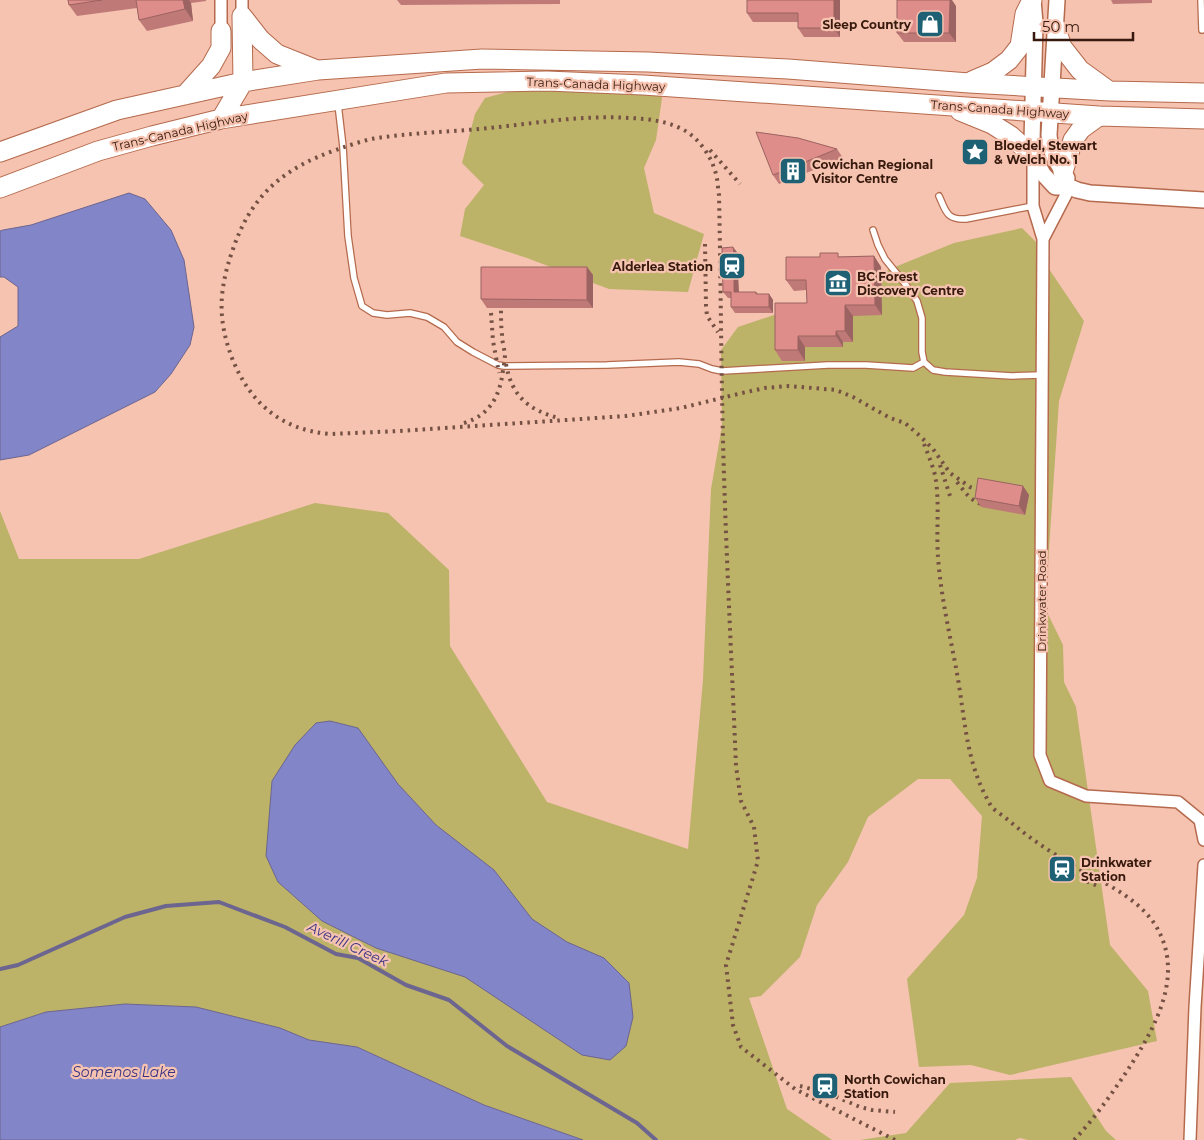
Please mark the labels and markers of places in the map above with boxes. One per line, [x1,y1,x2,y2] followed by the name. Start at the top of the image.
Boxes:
[915,9,945,39] shop icon: Sleep Country
[822,17,912,32] place label: Sleep Country
[960,137,990,167] place icon: Bloedel, Stewart & Welch No. 1
[994,138,1098,167] place label: Bloedel, Stewart & Welch No. 1
[778,156,808,186] building icon: Cowichan Regional Visitor Centre
[811,157,933,186] place label: Cowichan Regional Visitor Centre
[717,251,747,281] station icon: Alderlea Station
[611,259,713,274] place label: Alderlea Station
[823,268,853,298] museum icon: BC Forest Discovery Centre
[857,269,965,298] place label: BC Forest Discovery Centre
[1047,854,1077,884] station icon: Drinkwater Station
[1081,855,1152,884] place label: Drinkwater Station
[810,1071,840,1101] station icon: North Cowichan Station
[844,1072,946,1101] place label: North Cowichan Station

